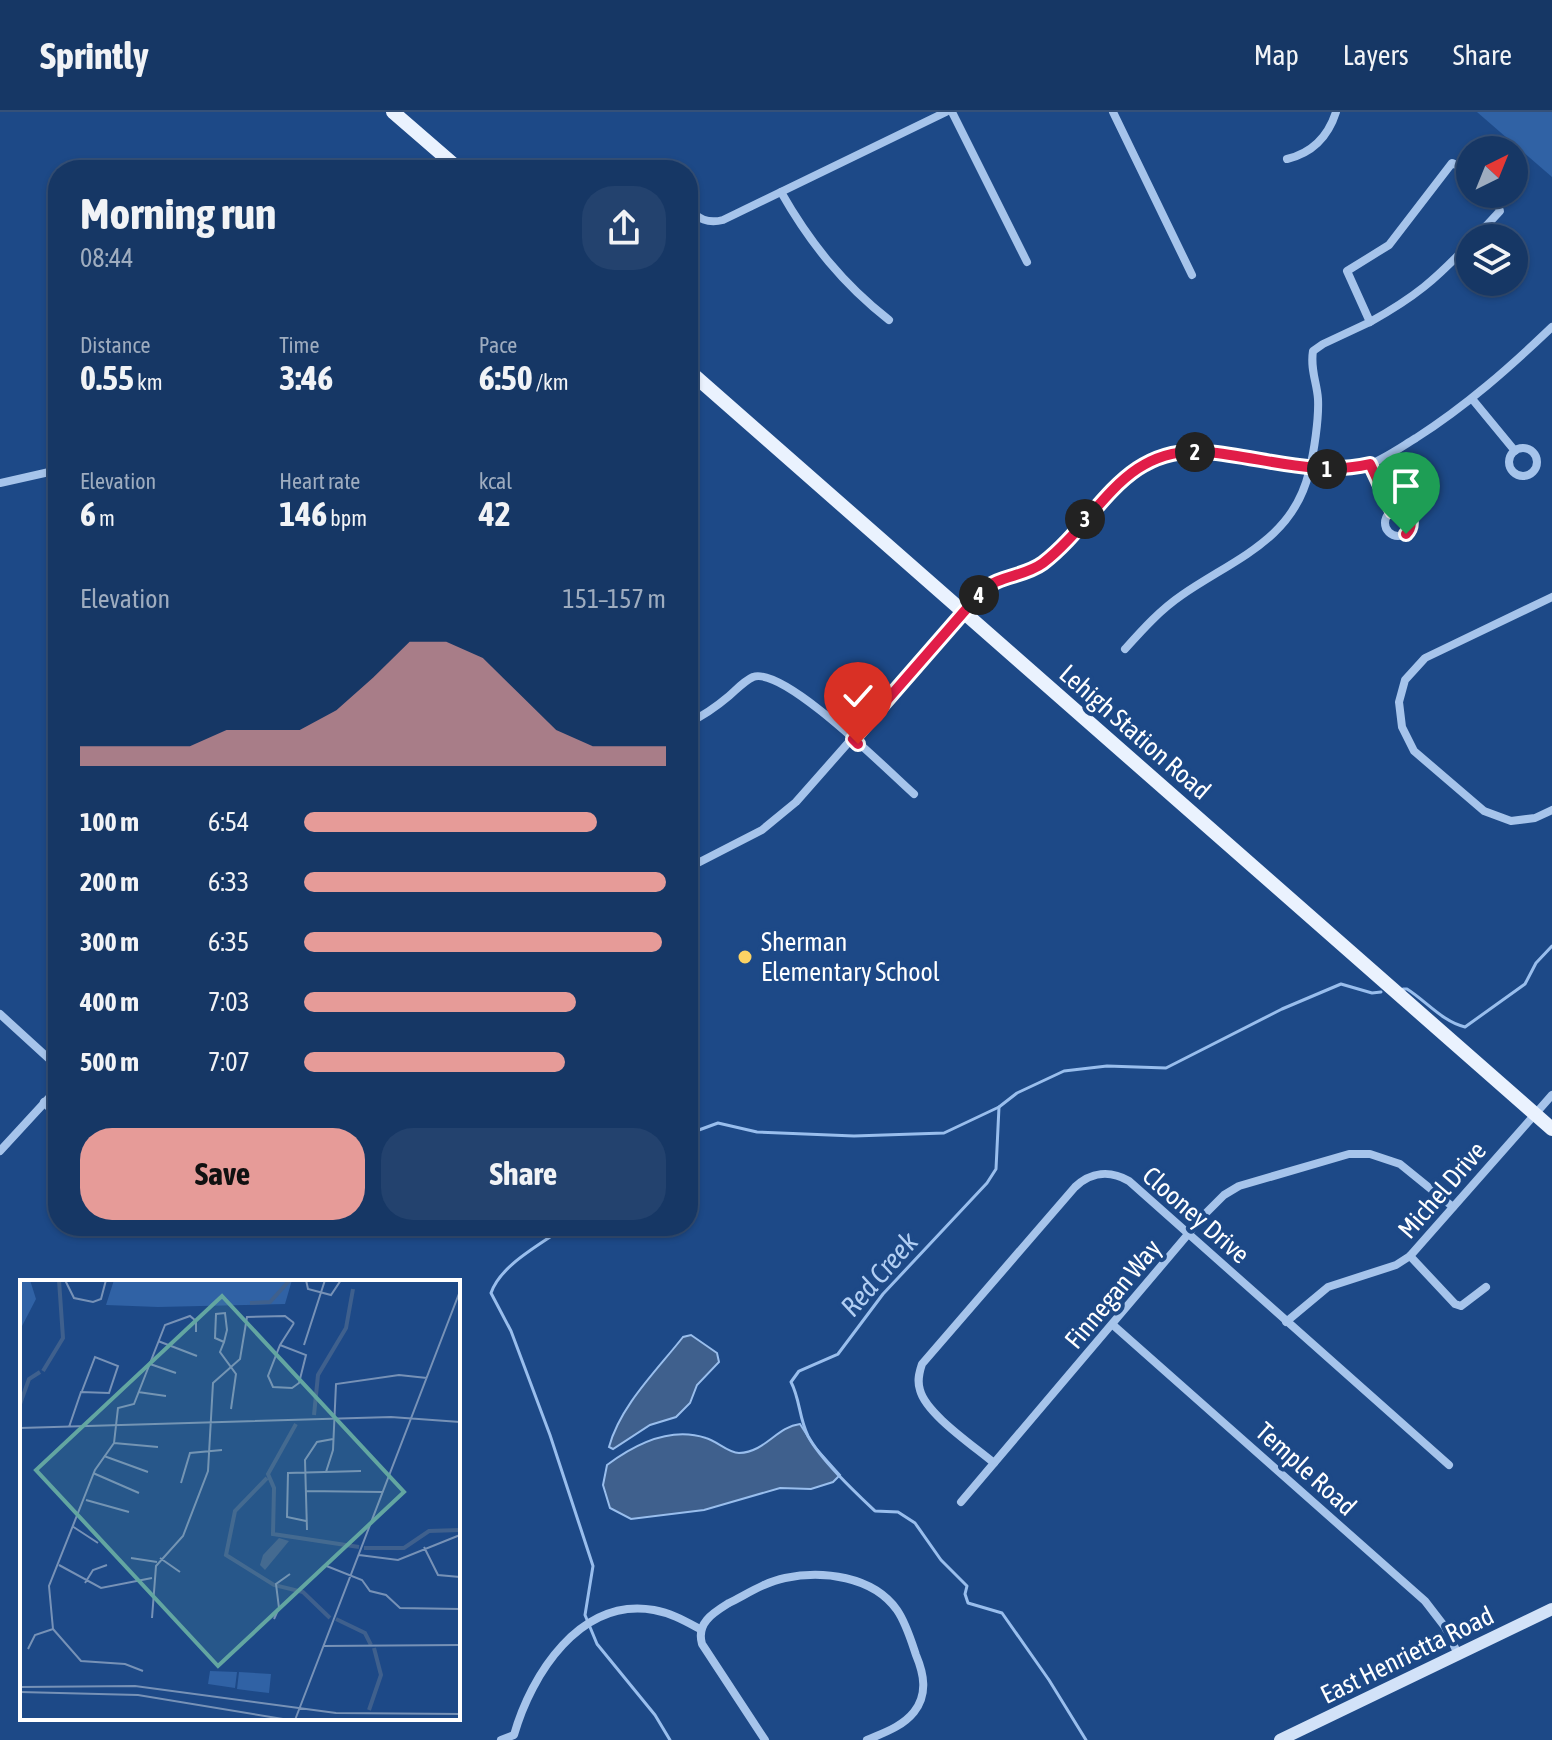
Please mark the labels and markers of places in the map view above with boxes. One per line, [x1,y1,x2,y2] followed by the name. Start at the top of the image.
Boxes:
[1175,432,1215,472] pin: 2
[1307,449,1347,489] pin: 1
[1372,452,1440,534] pin
[1065,499,1105,539] pin: 3
[959,575,999,615] pin: 4
[824,662,892,744] pin
[761,927,940,987] place label: Sherman Elementary School
[736,948,754,966] marker: Sherman Elementary School

